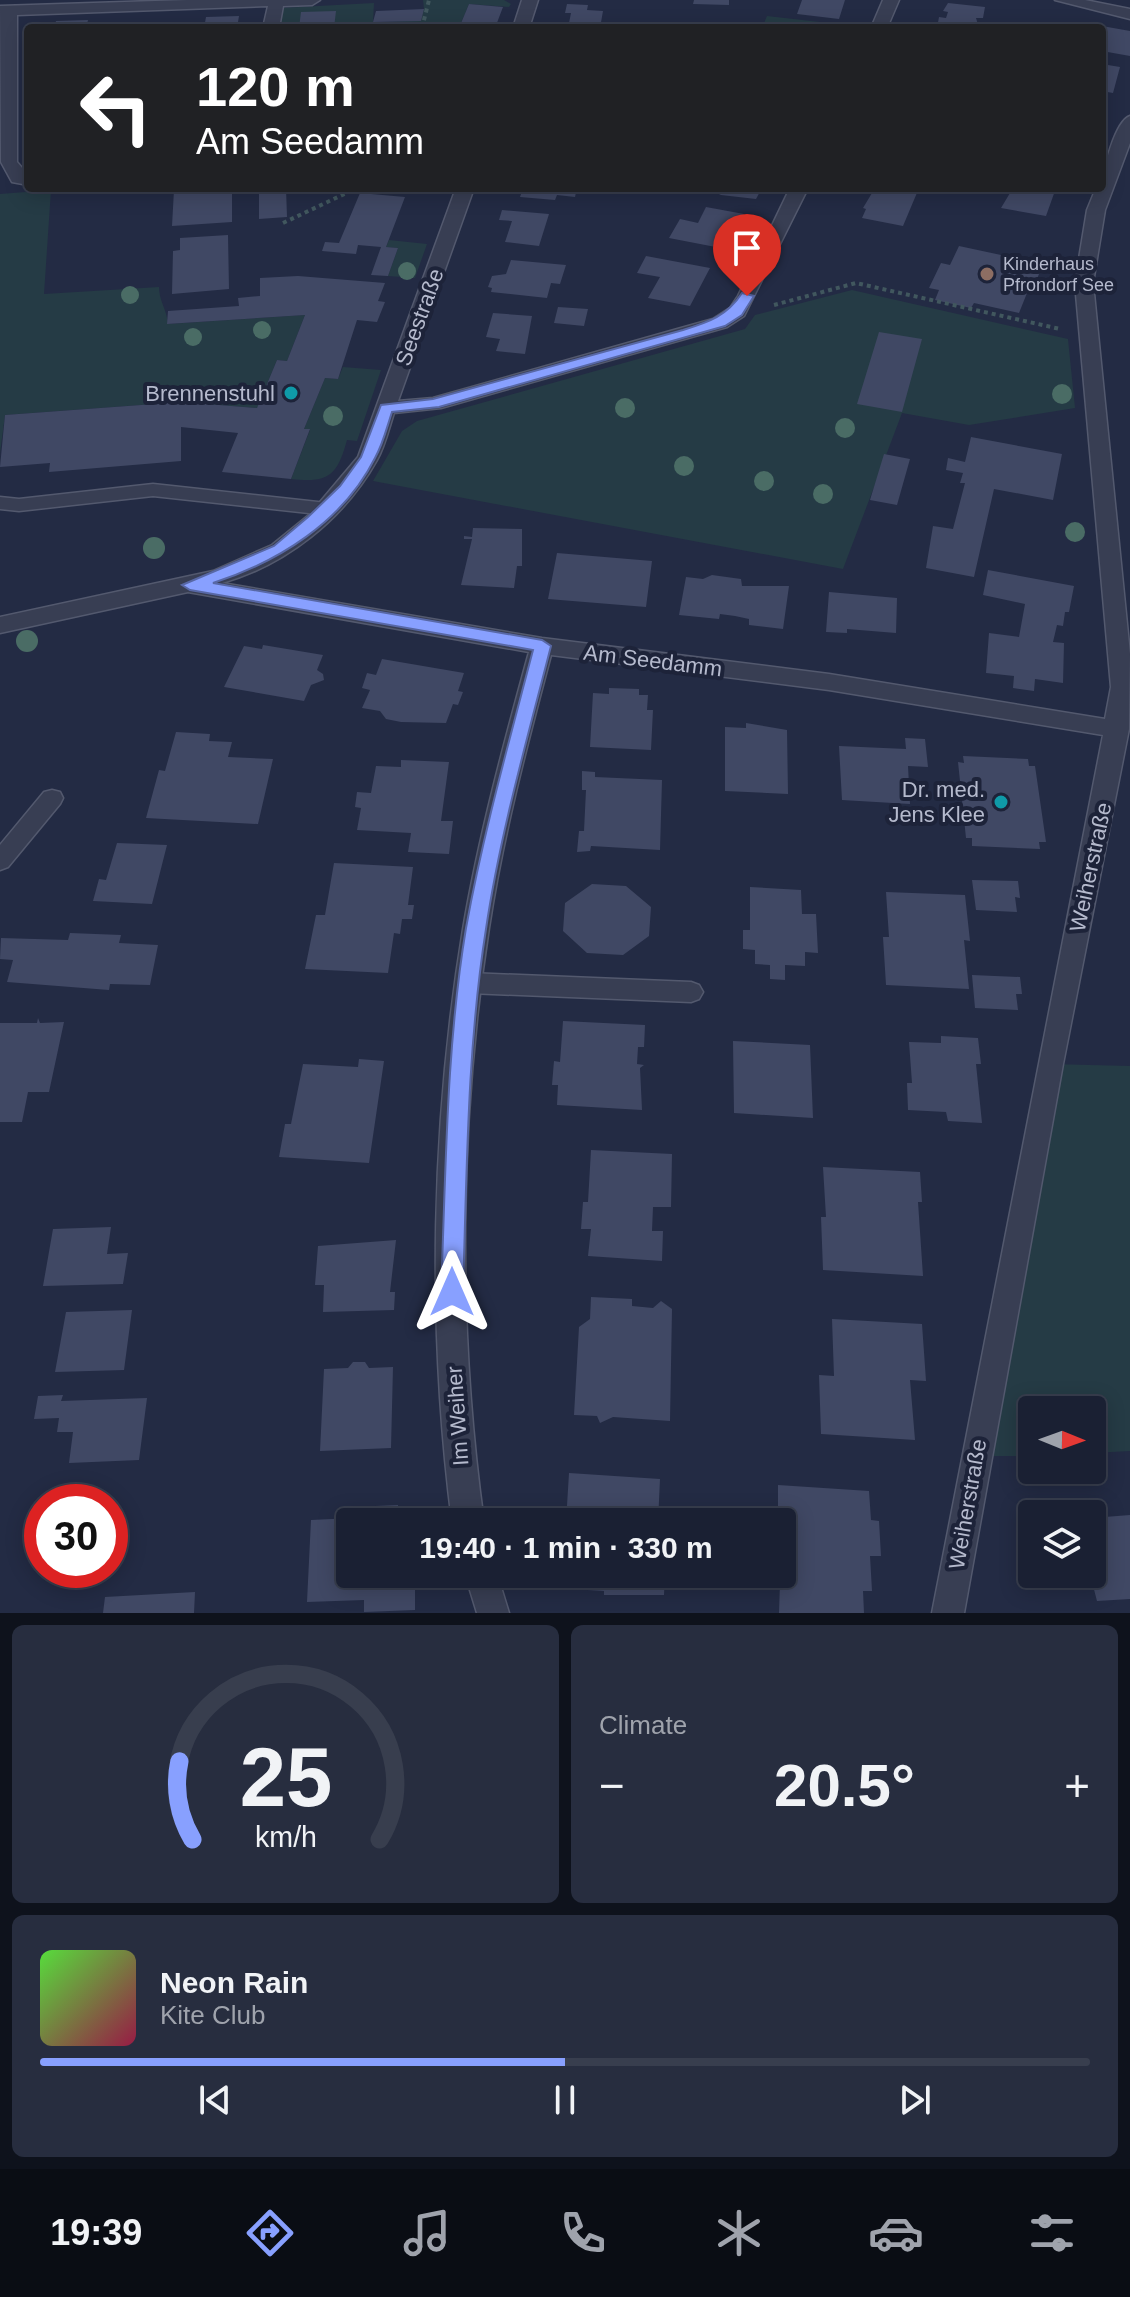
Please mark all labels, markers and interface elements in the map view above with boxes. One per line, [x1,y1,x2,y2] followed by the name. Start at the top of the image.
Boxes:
[196,55,355,118] text: 120 m
[64,56,168,160] icon: left
[196,121,424,162] text: Am Seedamm
[713,214,781,296] pin
[725,226,769,270] icon: arrive
[1003,254,1114,295] place label: Kinderhaus Pfrondorf See
[390,265,449,369] street label: Seestraße
[978,265,996,283] marker: Kinderhaus Pfrondorf See
[145,381,275,406] place label: Brennenstuhl
[282,384,300,402] marker: Brennenstuhl
[582,640,724,681] street label: Am Seedamm
[888,777,985,827] place label: Dr. med. Jens Klee
[992,793,1010,811] marker: Dr. med. Jens Klee
[1065,800,1116,934] street label: Weiherstraße
[410,1250,494,1334] position arrow
[442,1365,473,1467] street label: Im Weiher
[1018,1396,1106,1484] north arrow
[1018,1396,1106,1588] map controls
[944,1437,991,1571] street label: Weiherstraße
[24,1484,128,1588] speed limit sign: 30
[1018,1500,1106,1588] button: layers
[419,1531,713,1564] text: 19:40 · 1 min · 330 m
[599,1710,687,1740] text: Climate
[239,1731,332,1824] text: 25
[774,1752,915,1819] text: 20.5°
[599,1761,625,1810] text: −
[1064,1761,1090,1810] text: +
[255,1821,316,1853] text: km/h
[160,1966,308,1999] text: Neon Rain
[160,2000,266,2030] text: Kite Club
[193,2078,237,2122] icon: previous
[543,2078,587,2122] icon: pause
[893,2078,937,2122] icon: next
[242,2205,298,2261] icon: directions
[399,2205,455,2261] icon: music
[555,2205,611,2261] icon: phone
[711,2205,767,2261] icon: climate
[868,2205,924,2261] icon: car
[1024,2205,1080,2261] icon: filters
[50,2212,142,2253] text: 19:39

